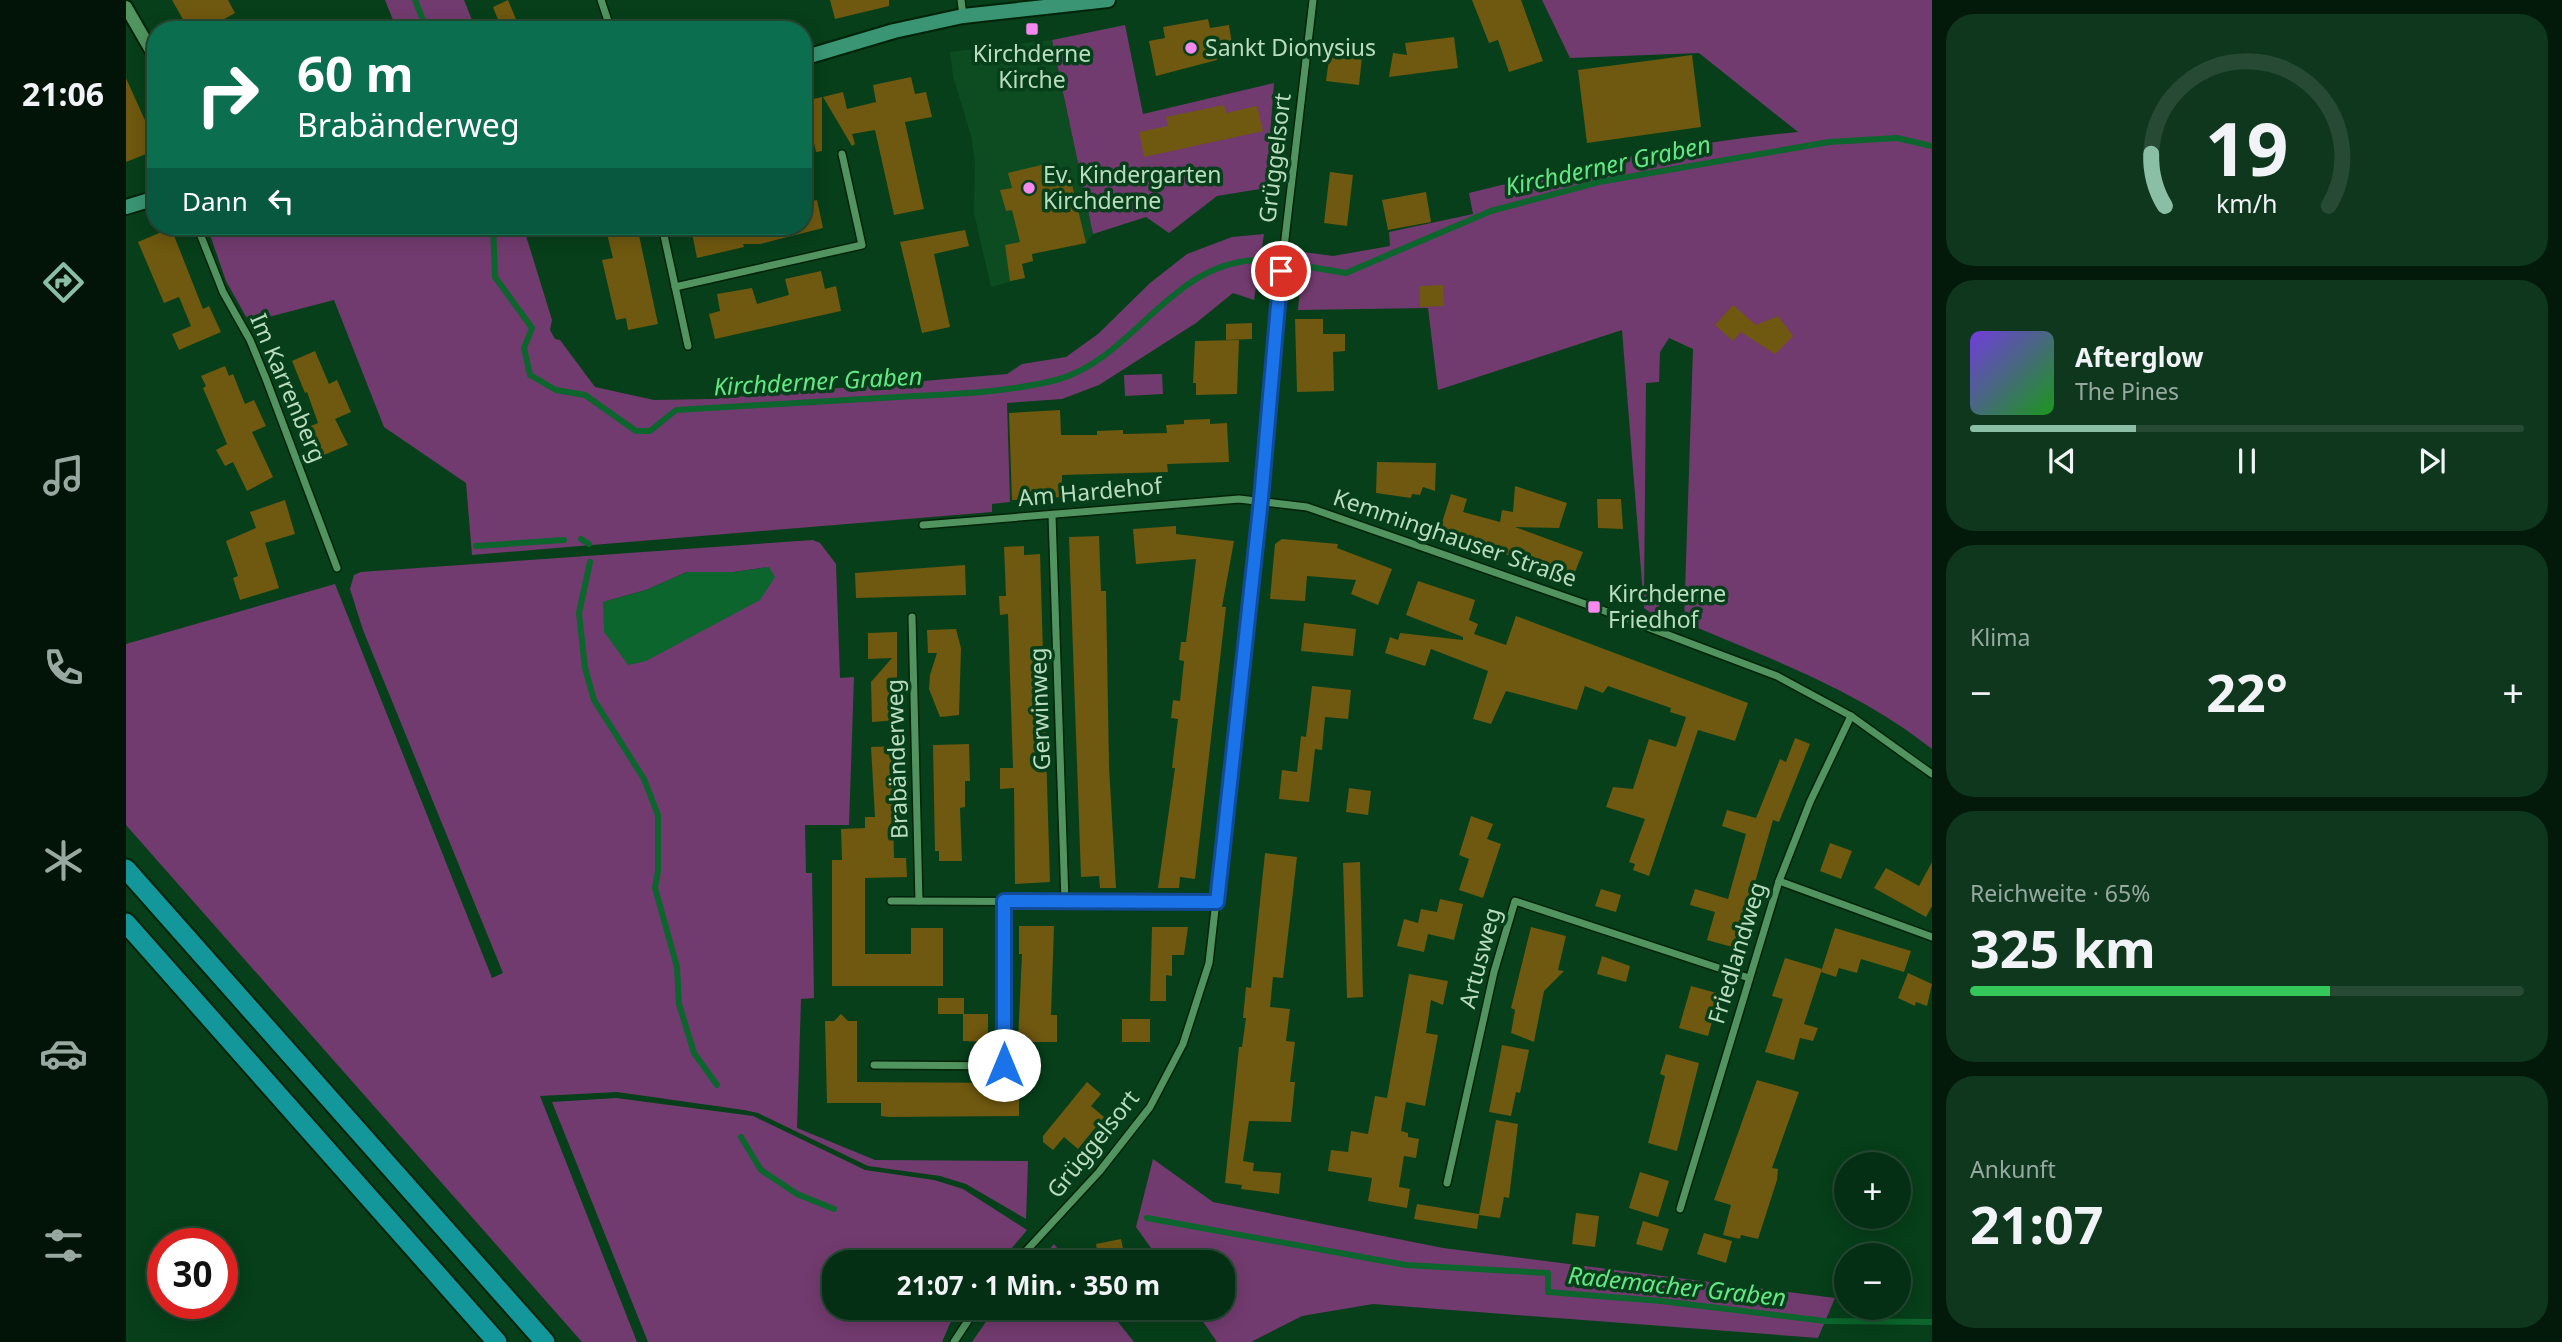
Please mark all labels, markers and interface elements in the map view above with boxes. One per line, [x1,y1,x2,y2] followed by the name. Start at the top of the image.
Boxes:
[1024,21,1040,37] marker: Kirchderne Kirche
[1205,31,1376,63] place label: Sankt Dionysius
[973,37,1091,95] place label: Kirchderne Kirche
[297,40,414,106] text: 60 m
[1183,40,1199,56] marker: Sankt Dionysius
[182,49,273,140] icon: right
[22,72,104,115] text: 21:06
[1250,91,1298,225] street label: Grüggelsort
[2205,98,2289,197] text: 19
[297,103,520,146] text: Brabänderweg
[1502,127,1714,202] water label: Kirchderner Graben
[1043,158,1222,216] place label: Ev. Kindergarten Kirchderne
[1021,180,1037,196] marker: Ev. Kindergarten Kirchderne
[262,182,300,220] icon: left
[182,183,248,219] text: Dann
[2216,186,2278,220] text: km/h
[1251,241,1311,301] pin
[1262,252,1300,290] icon: arrive
[39,258,88,307] icon: directions
[243,308,335,467] street label: Im Karrenberg
[2075,339,2203,375] text: Afterglow
[713,359,923,402] water label: Kirchderner Graben
[2075,375,2179,407] text: The Pines
[2043,442,2081,480] icon: previous
[2228,442,2266,480] icon: pause
[2413,442,2451,480] icon: next
[39,451,88,500] icon: music
[1017,469,1164,513] street label: Am Hardehof
[1329,480,1581,594] street label: Kemminghauser Straße
[1608,577,1726,635] place label: Kirchderne Friedhof
[1586,599,1602,615] marker: Kirchderne Friedhof
[1970,621,2031,653] text: Klima
[39,643,88,692] icon: phone
[1021,647,1057,771] street label: Gerwinweg
[2206,656,2288,727] text: 22°
[1970,666,1992,718] text: −
[2502,666,2524,718] text: +
[877,679,915,840] street label: Brabänderweg
[39,836,88,885] icon: climate
[1970,877,2150,909] text: Reichweite · 65%
[1699,878,1773,1028] street label: Friedlandweg
[1450,904,1508,1012] street label: Artusweg
[1970,912,2156,983] text: 325 km
[967,1028,1041,1102] position arrow
[39,1029,88,1078] icon: car
[1039,1083,1146,1204] street label: Grüggelsort
[1834,1152,1911,1320] map controls
[1834,1152,1911,1229] button: +
[1970,1153,2056,1185] text: Ankunft
[1970,1188,2104,1259] text: 21:07
[39,1221,88,1270] icon: filters
[147,1228,238,1319] speed limit sign: 30
[1834,1243,1911,1320] button: −
[1566,1258,1788,1313] water label: Rademacher Graben
[897,1267,1160,1303] text: 21:07 · 1 Min. · 350 m

